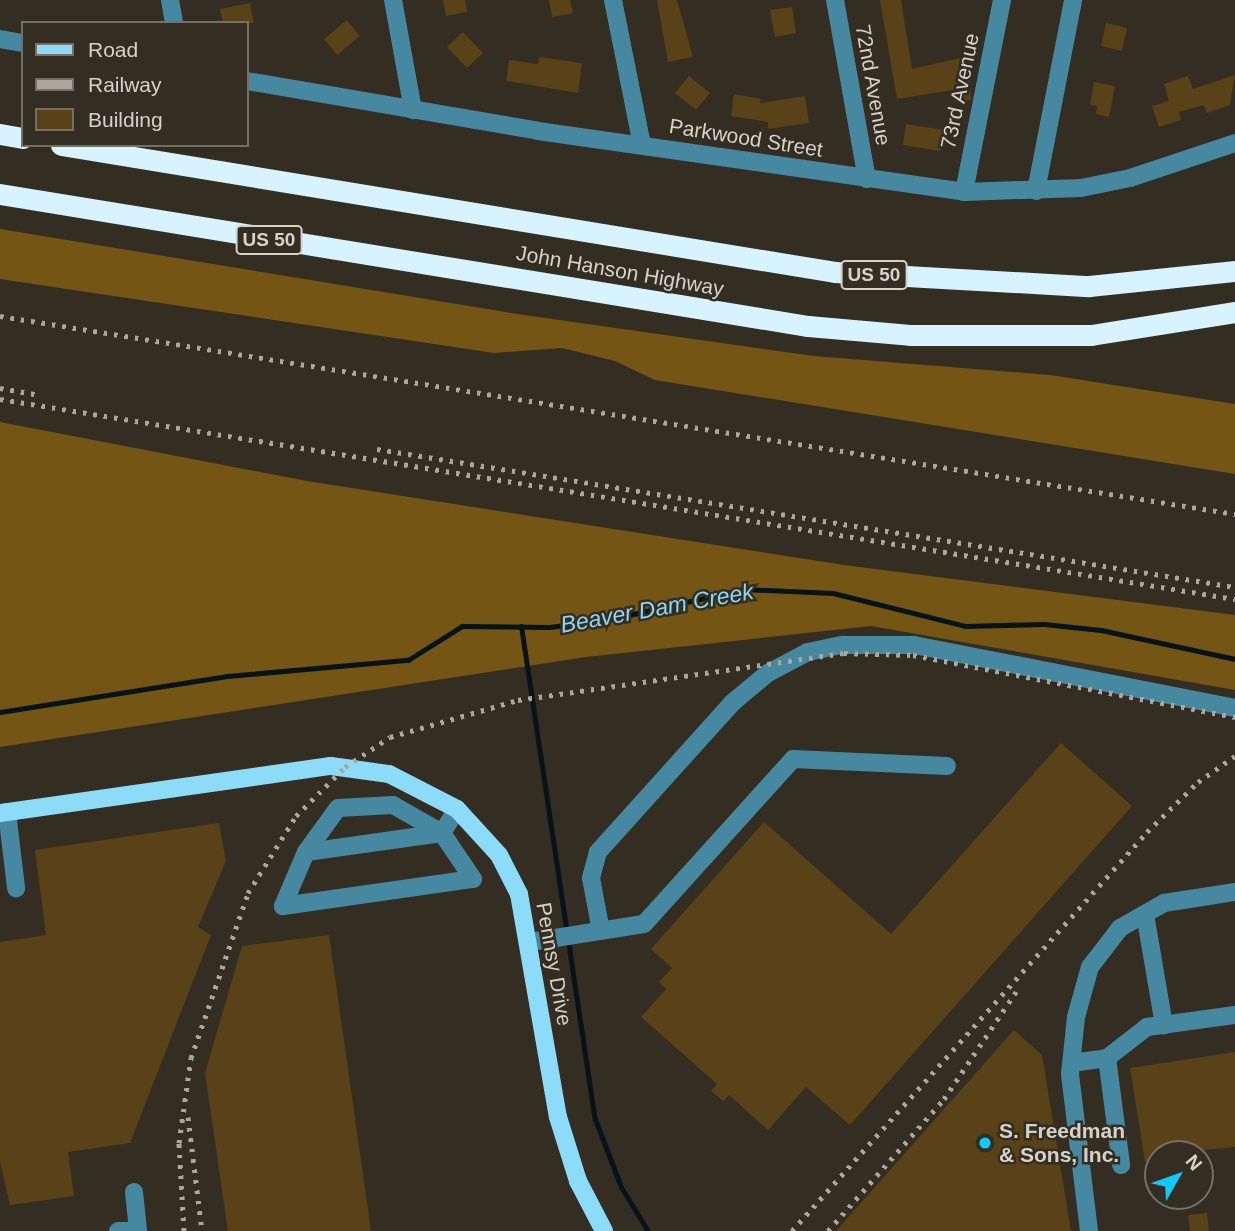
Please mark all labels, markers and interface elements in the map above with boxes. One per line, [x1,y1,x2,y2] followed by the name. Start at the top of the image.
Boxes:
[21,21,248,147] legend
[850,22,896,148] street label: 72nd Avenue
[935,30,985,152] street label: 73rd Avenue
[88,38,138,61] text: Road
[88,73,162,96] text: Railway
[88,108,163,131] text: Building
[667,113,825,163] street label: Parkwood Street
[234,224,304,256] road number: US 50
[514,240,726,302] street label: John Hanson Highway
[839,260,909,290] road number: US 50
[558,577,756,639] water label: Beaver Dam Creek
[531,900,577,1028] street label: Pennsy Drive
[999,1118,1125,1168] place label: S. Freedman & Sons, Inc.
[977,1135,993,1151] marker: S. Freedman & Sons, Inc.
[1144,1140,1214,1210] north arrow
[1181,1150,1206,1174] text: N

